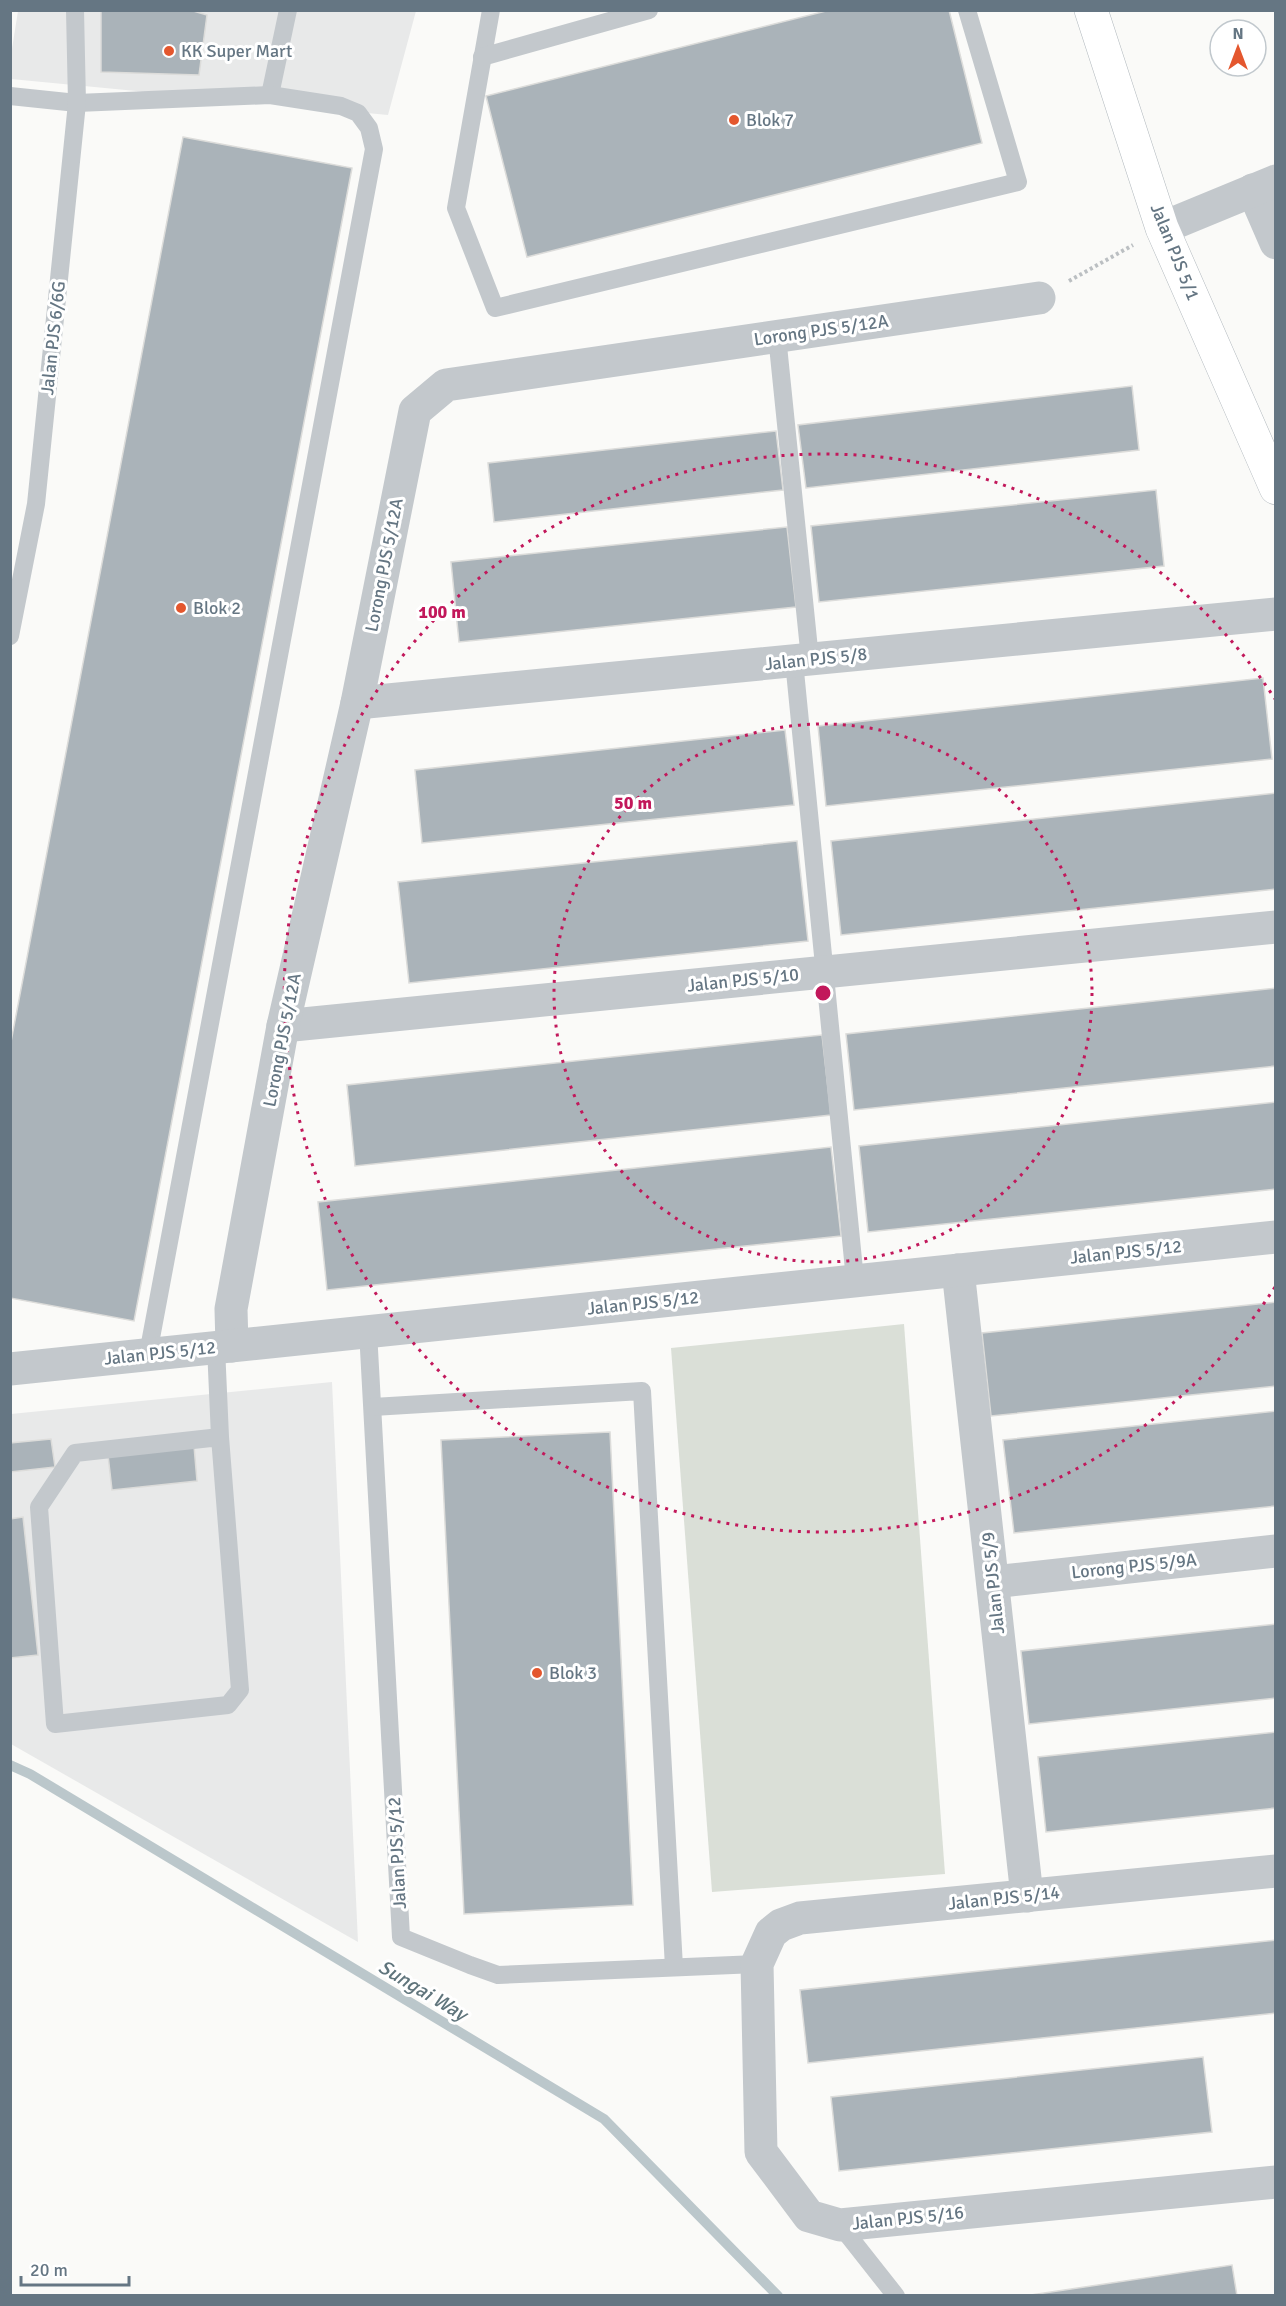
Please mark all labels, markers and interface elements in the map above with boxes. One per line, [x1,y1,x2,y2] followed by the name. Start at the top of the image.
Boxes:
[1208,18,1268,78] north arrow
[1232,24,1244,44] text: N
[181,40,292,62] place label: KK Super Mart
[162,44,176,58] marker: KK Super Mart
[746,109,794,131] place label: Blok 7
[727,113,741,127] marker: Blok 7
[1146,200,1204,304] street label: Jalan PJS 5/1
[36,280,70,396] street label: Jalan PJS 6/6G
[752,310,890,350] street label: Lorong PJS 5/12A
[360,496,408,634] street label: Lorong PJS 5/12A
[193,597,241,619] place label: Blok 2
[174,601,188,615] marker: Blok 2
[418,601,466,623] text: 100 m
[764,643,868,675] street label: Jalan PJS 5/8
[614,792,652,814] text: 50 m
[686,963,800,997] street label: Jalan PJS 5/10
[258,971,306,1109] street label: Lorong PJS 5/12A
[813,983,833,1003] centre of rings
[1069,1235,1183,1269] street label: Jalan PJS 5/12
[586,1286,700,1320] street label: Jalan PJS 5/12
[103,1336,217,1370] street label: Jalan PJS 5/12
[977,1531,1009,1635] street label: Jalan PJS 5/9
[1070,1548,1198,1584] street label: Lorong PJS 5/9A
[549,1662,597,1684] place label: Blok 3
[530,1666,544,1680] marker: Blok 3
[383,1796,411,1910] street label: Jalan PJS 5/12
[947,1881,1061,1915] street label: Jalan PJS 5/14
[374,1954,474,2028] water label: Sungai Way
[851,2201,965,2235] street label: Jalan PJS 5/16
[21,2249,129,2287] scale bar
[30,2259,68,2281] text: 20 m

